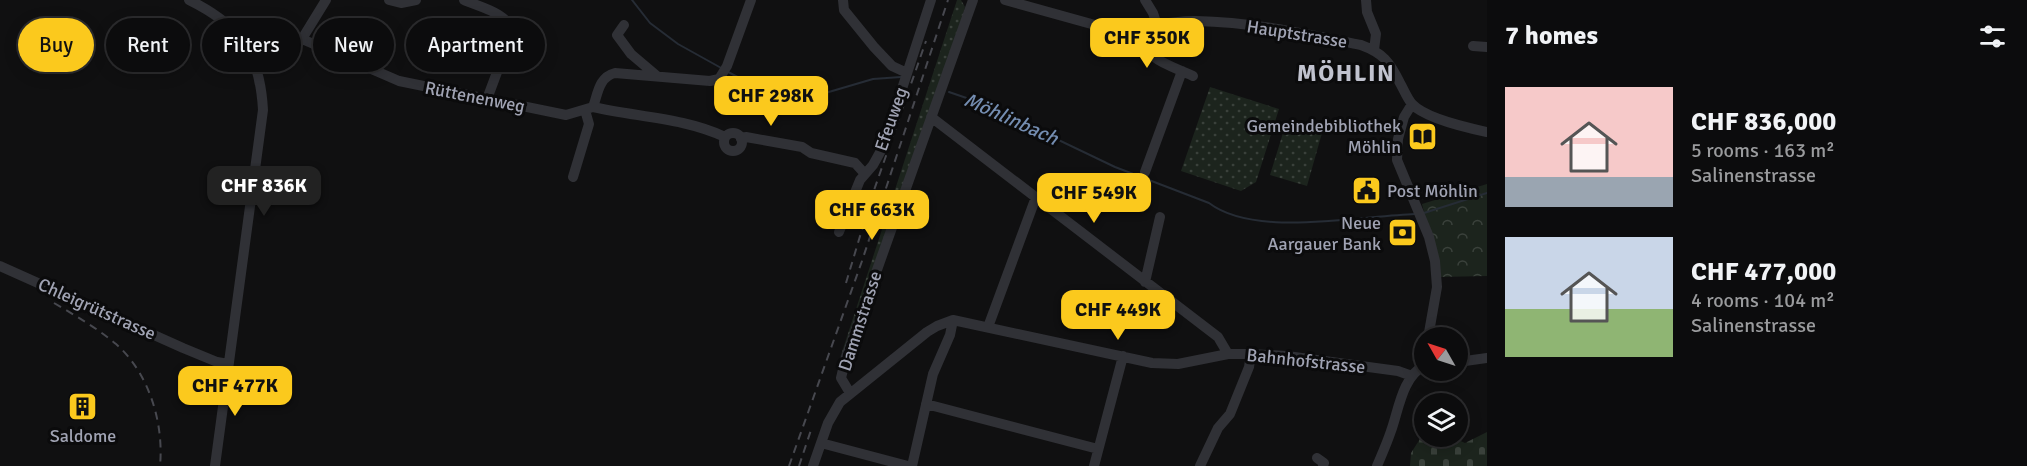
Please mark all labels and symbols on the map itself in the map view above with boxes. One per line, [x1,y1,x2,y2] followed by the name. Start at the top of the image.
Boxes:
[1245,15,1349,53] street label: Hauptstrasse
[1085,18,1209,69] pin: CHF 350K
[1297,58,1395,88] district label: MÖHLIN
[709,76,833,127] pin: CHF 298K
[423,77,527,117] street label: Rüttenenweg
[870,84,912,154] street label: Efeuweg
[960,87,1063,151] water label: Möhlinbach
[1247,115,1401,158] place label: Gemeindebibliothek Möhlin
[1406,120,1438,152] library icon: Gemeindebibliothek Möhlin
[202,166,326,217] pin: CHF 836K
[1032,173,1156,224] pin: CHF 549K
[1350,175,1382,207] public building icon: Post Möhlin
[1387,180,1478,202] place label: Post Möhlin
[810,190,934,241] pin: CHF 663K
[1268,212,1381,255] place label: Neue Aargauer Bank
[1386,217,1418,249] bank icon: Neue Aargauer Bank
[833,268,887,374] street label: Dammstrasse
[35,273,159,345] street label: Chleigrütstrasse
[1056,290,1180,341] pin: CHF 449K
[1414,327,1468,381] north arrow
[1246,344,1366,378] street label: Bahnhofstrasse
[173,366,297,417] pin: CHF 477K
[67,391,99,423] building icon: Saldome
[50,425,116,447] place label: Saldome

